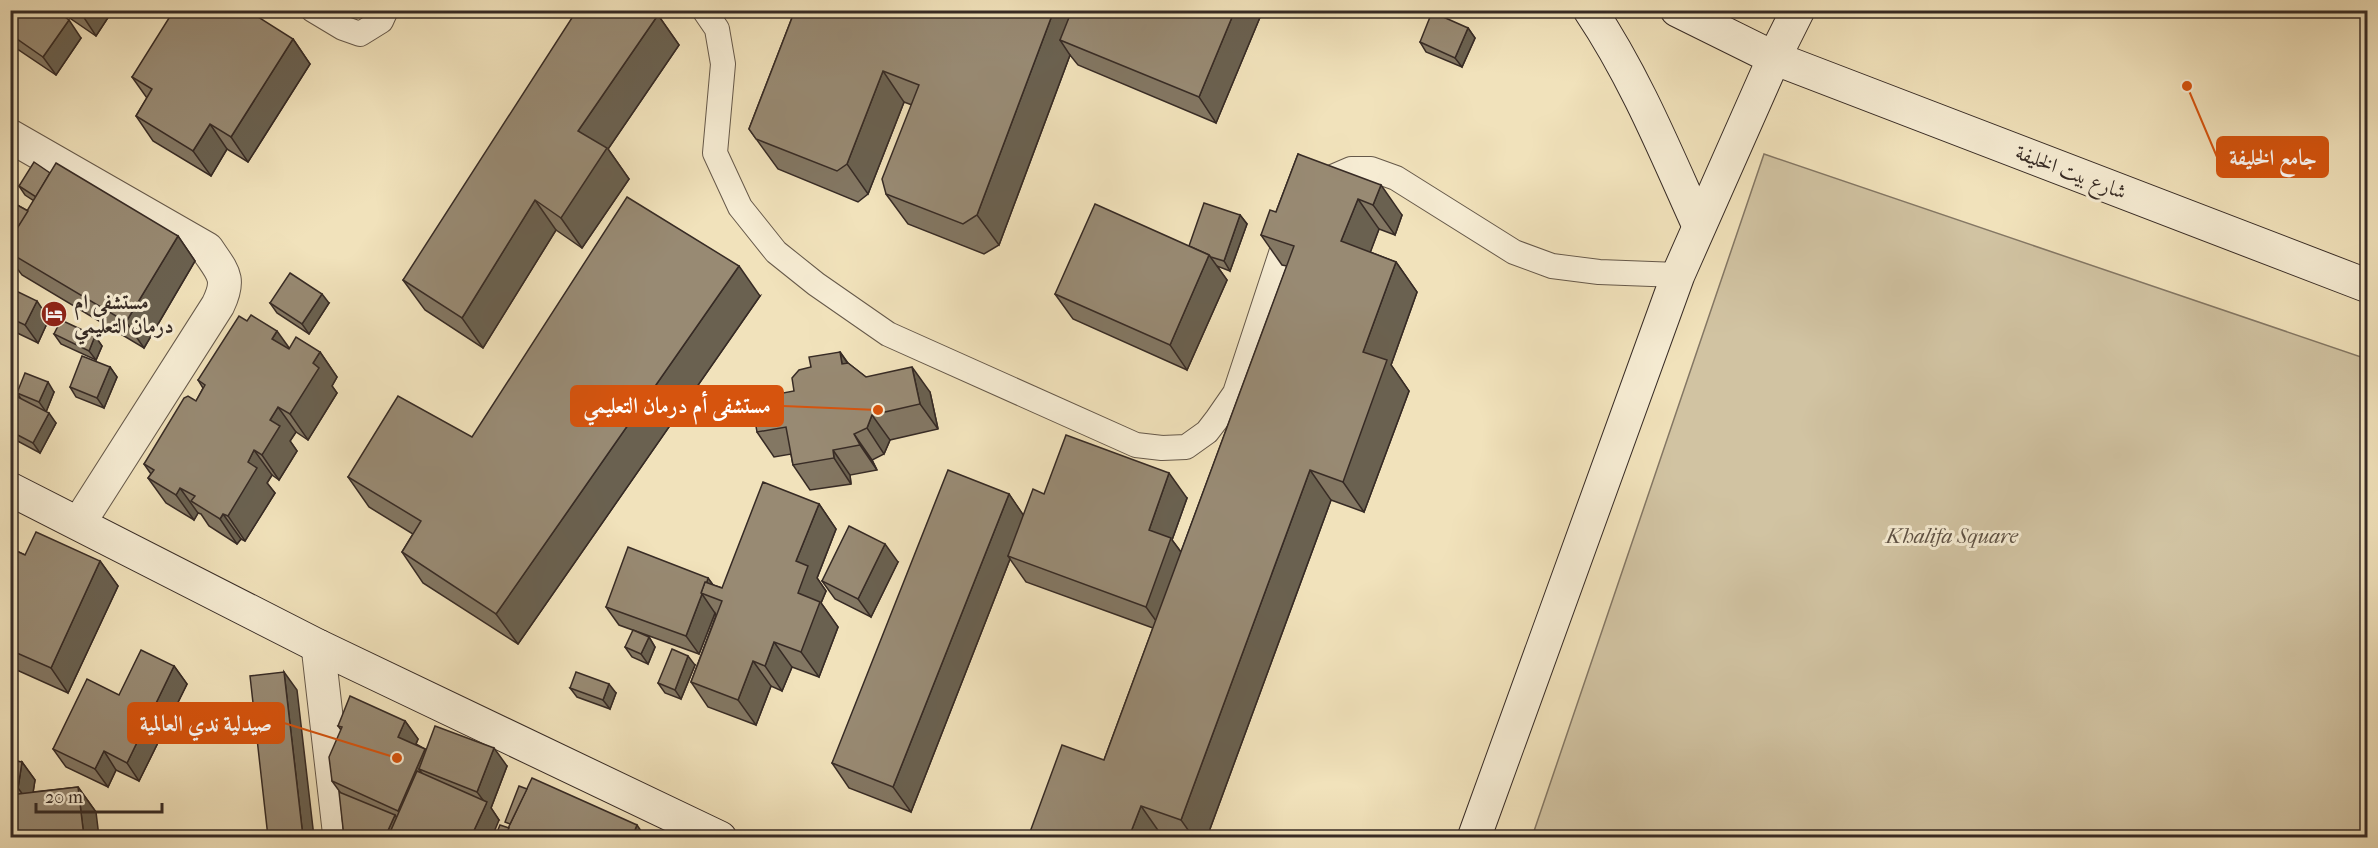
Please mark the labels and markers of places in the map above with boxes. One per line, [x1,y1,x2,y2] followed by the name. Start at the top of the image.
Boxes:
[2217,137,2328,177] callout: جامع الخليفة
[74,290,174,345] place label: مستشفى ام درمان التعليمي
[39,299,69,329] hotel icon: مستشفى ام درمان التعليمي
[571,386,783,426] callout: مستشفى أم درمان التعليمي
[128,703,284,743] callout: صيدلية ندي العالمية

